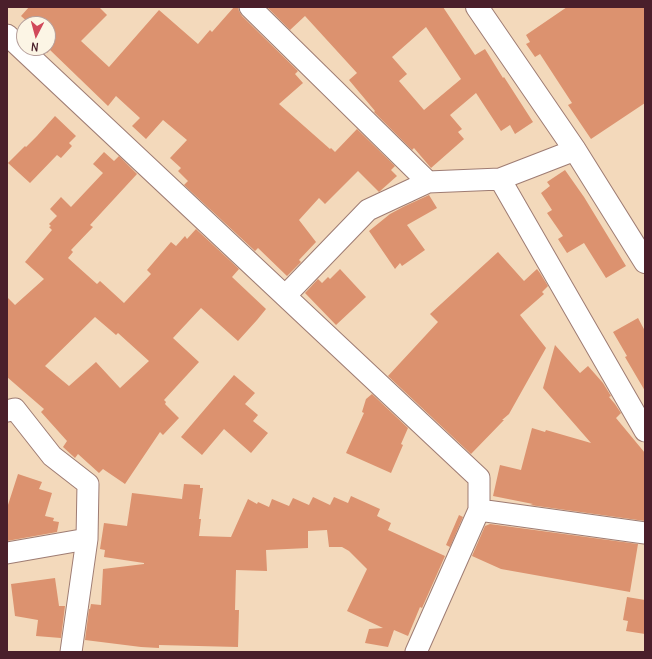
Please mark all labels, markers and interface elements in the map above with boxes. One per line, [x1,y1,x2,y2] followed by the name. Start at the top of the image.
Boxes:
[16,16,56,56] north arrow
[30,40,39,54] text: N

